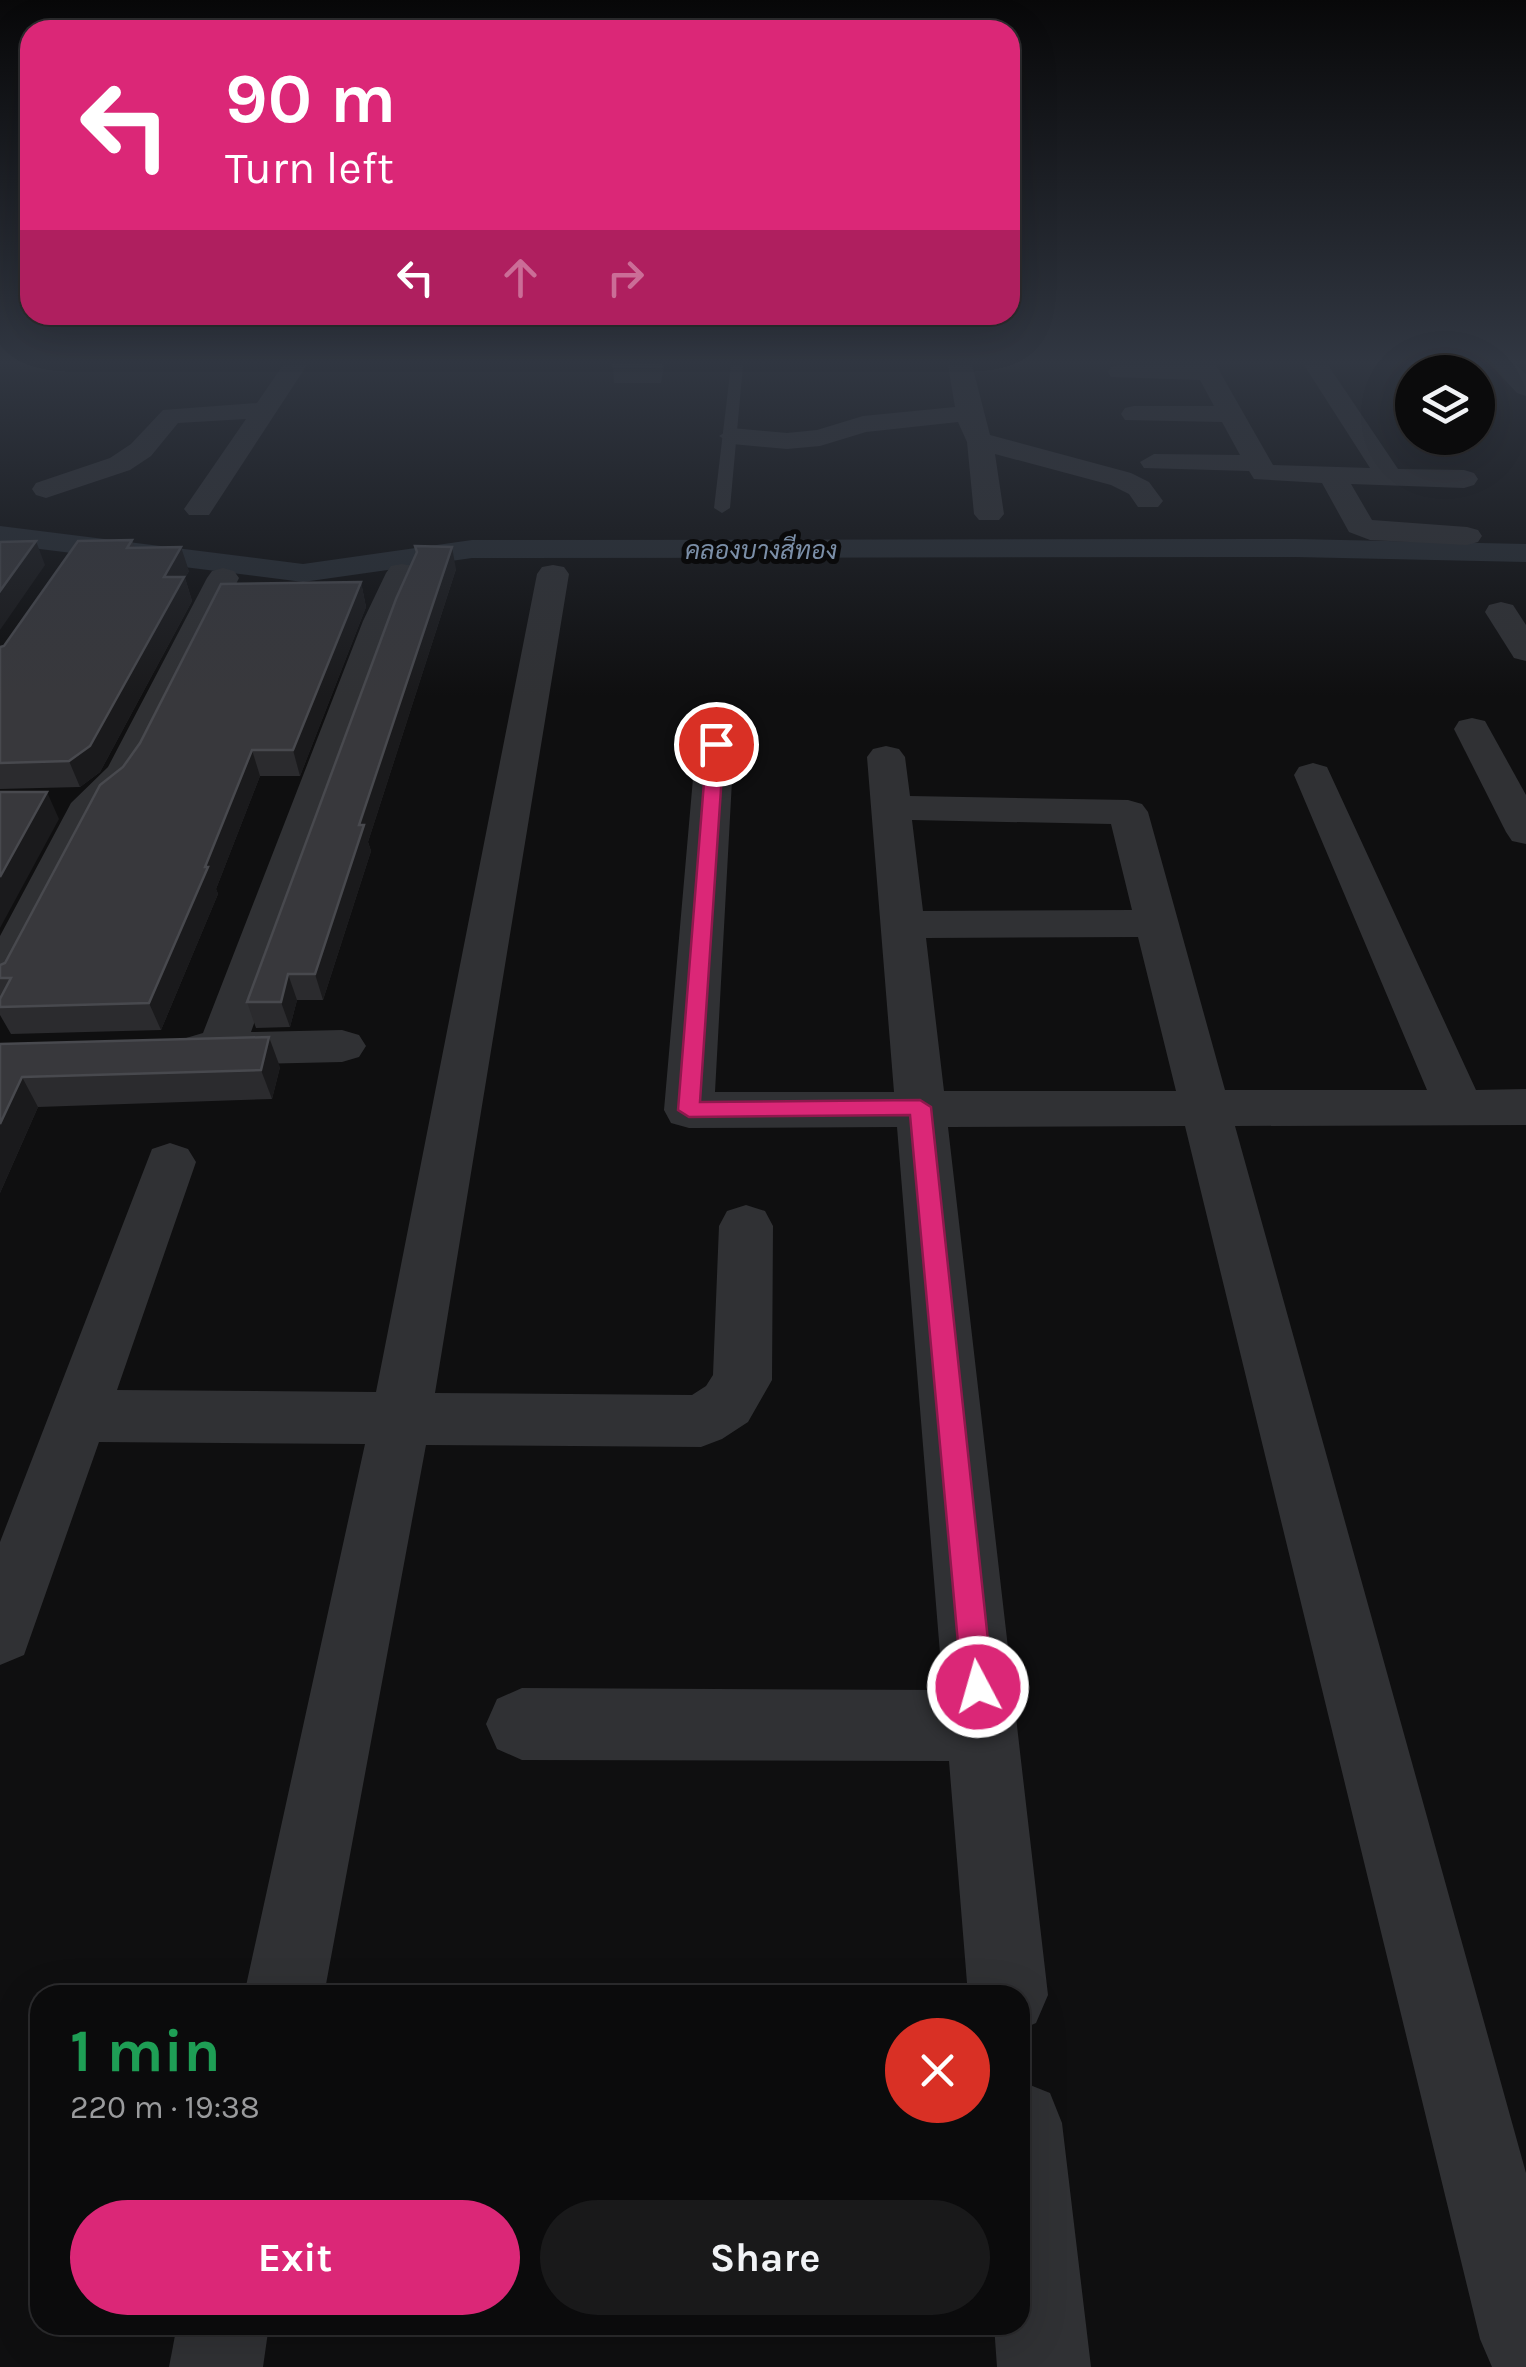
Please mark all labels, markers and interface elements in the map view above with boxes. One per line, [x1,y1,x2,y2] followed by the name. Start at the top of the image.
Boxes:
[225,58,396,140] text: 90 m
[60,60,190,190] icon: left
[225,142,394,194] text: Turn left
[388,250,443,305] icon: left
[493,250,548,305] icon: ahead
[598,250,653,305] icon: right
[1395,355,1495,455] map controls
[1395,355,1495,455] button: layers
[685,534,837,565] water label: คลองบางสีทอง
[674,702,759,787] pin
[689,717,744,772] icon: arrive
[926,1635,1030,1739] position arrow
[70,2016,221,2086] text: 1 min
[885,2018,990,2123] button: close
[70,2089,260,2126] text: 220 m · 19:38
[70,2200,520,2315] button: Exit
[540,2200,990,2315] button: Share

